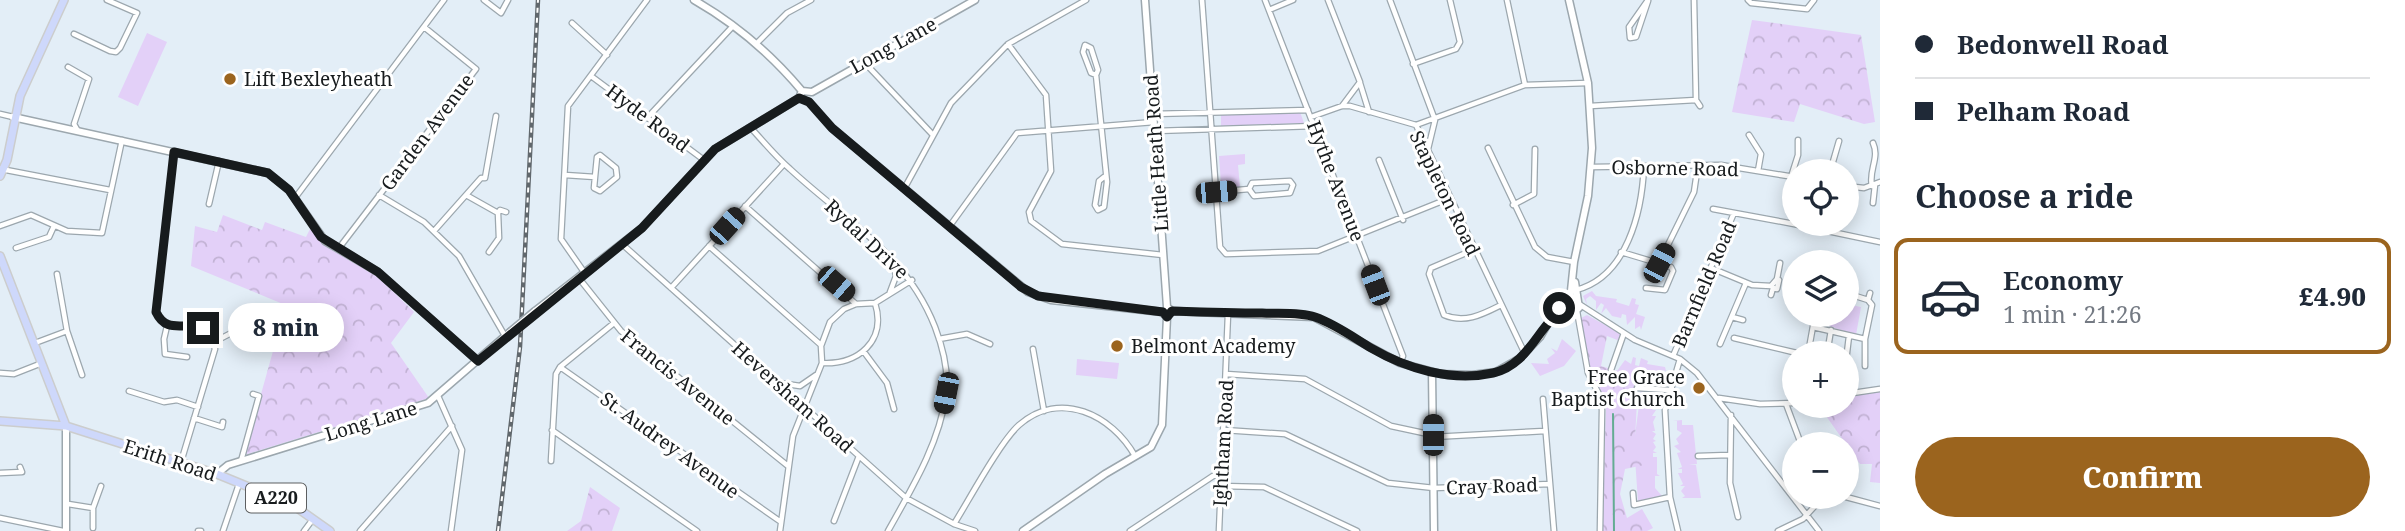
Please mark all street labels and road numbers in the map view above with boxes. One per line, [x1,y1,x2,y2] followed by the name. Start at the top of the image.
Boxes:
[845,11,941,79] street label: Long Lane
[374,68,480,196] street label: Garden Avenue
[1138,73,1174,233] street label: Little Heath Road
[601,78,695,158] street label: Hyde Road
[1301,117,1371,245] street label: Hythe Avenue
[1403,126,1487,260] street label: Stapleton Road
[1611,154,1739,182] street label: Osborne Road
[819,193,915,285] street label: Rydal Drive
[1666,216,1743,351] street label: Barnfield Road
[616,323,740,431] street label: Francis Avenue
[727,335,860,459] street label: Heversham Road
[1207,378,1239,507] street label: Ightham Road
[595,386,745,504] street label: St. Audrey Avenue
[322,395,420,447] street label: Long Lane
[120,433,220,487] street label: Erith Road
[1446,471,1539,501] street label: Cray Road
[246,484,306,512] road number: A220

